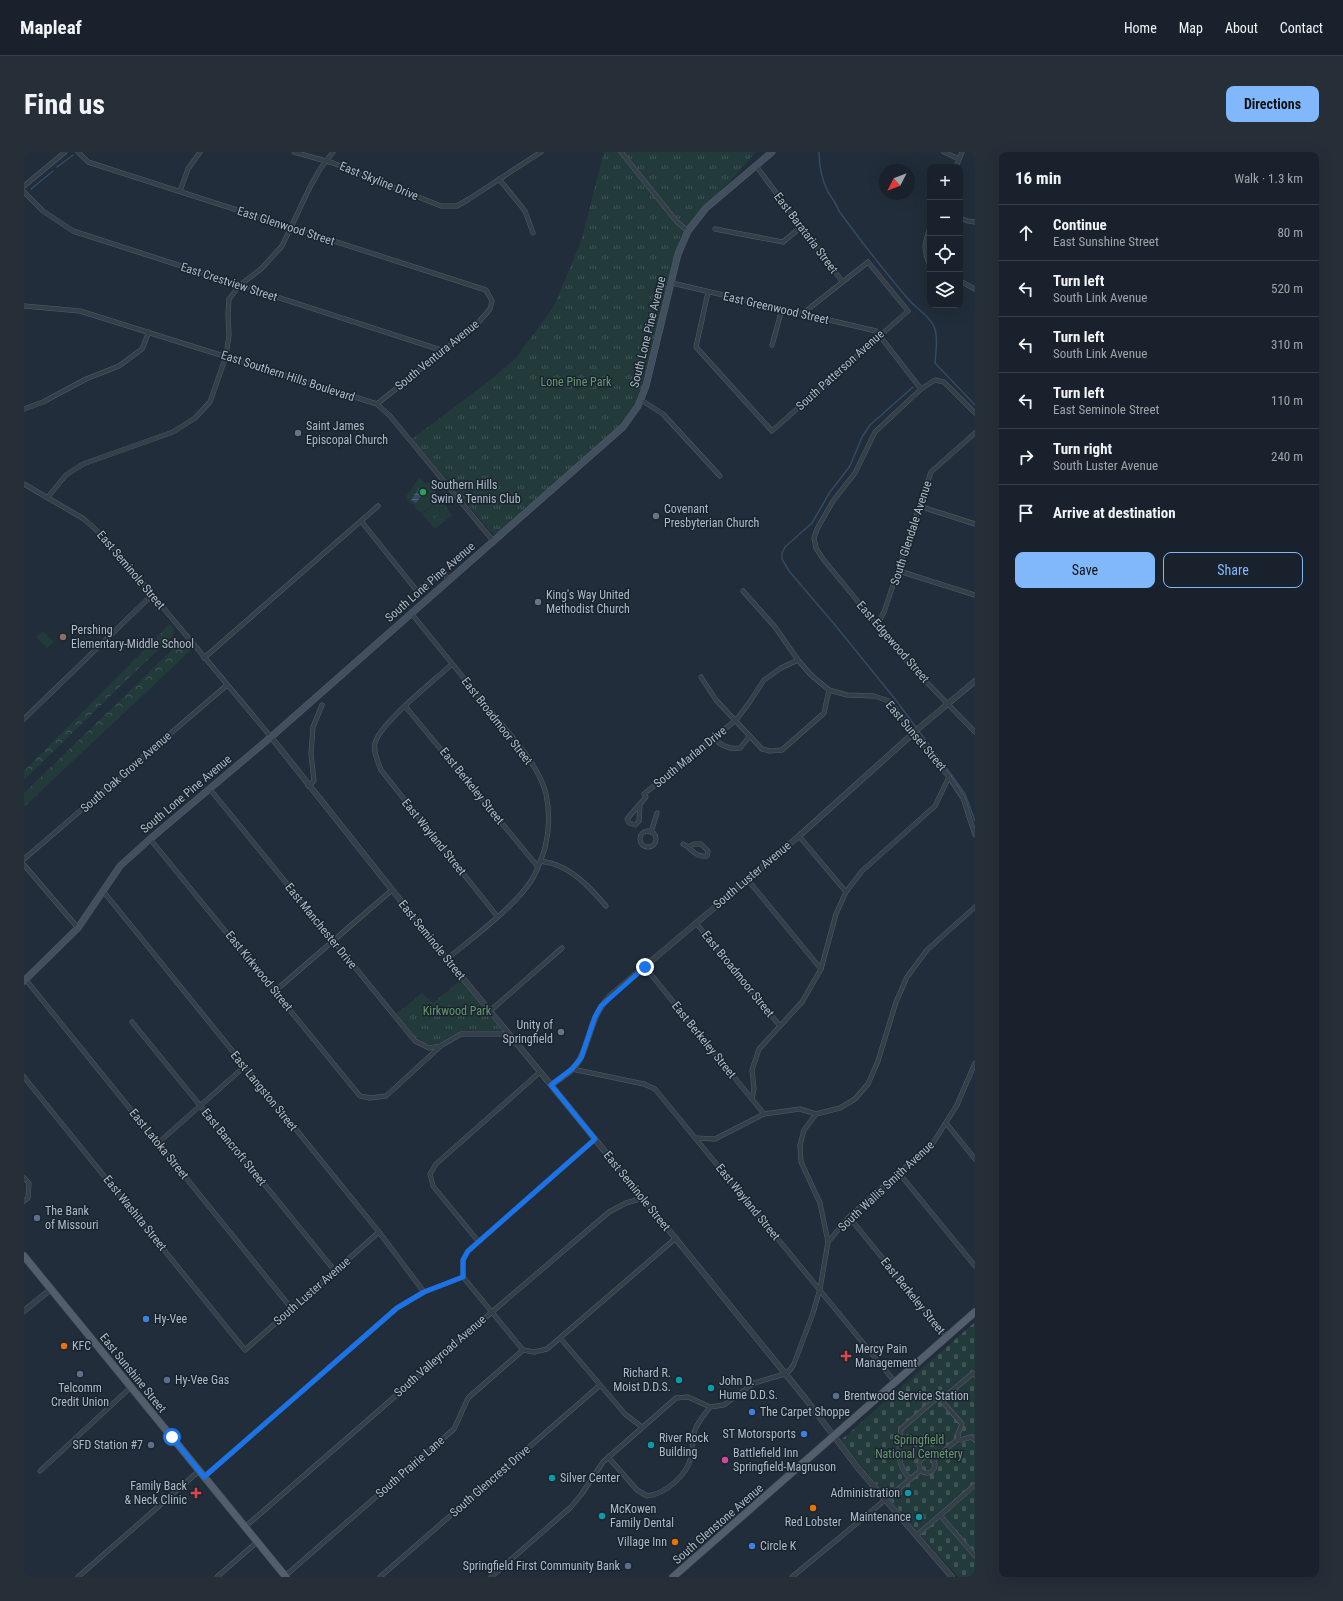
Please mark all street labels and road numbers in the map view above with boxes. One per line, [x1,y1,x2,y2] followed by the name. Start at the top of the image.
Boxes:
[338,159,421,203] street label: East Skyline Drive
[771,190,841,276] street label: East Barataria Street
[236,204,337,248] street label: East Glenwood Street
[179,260,279,304] street label: East Crestview Street
[627,275,669,389] street label: South Lone Pine Avenue
[722,289,831,327] street label: East Greenwood Street
[392,317,482,393] street label: South Ventura Avenue
[793,327,887,413] street label: South Patterson Avenue
[219,348,357,404] street label: East Southern Hills Boulevard
[888,479,935,587] street label: South Glendale Avenue
[94,528,168,612] street label: East Seminole Street
[382,539,478,625] street label: South Lone Pine Avenue
[854,598,933,686] street label: East Edgewood Street
[459,675,536,768] street label: East Broadmoor Street
[883,698,950,774] street label: East Sunset Street
[651,723,730,791] street label: South Marlan Drive
[78,728,175,815] street label: South Oak Grove Avenue
[437,745,507,827] street label: East Berkeley Street
[138,752,235,836] street label: South Lone Pine Avenue
[399,796,469,878] street label: East Wayland Street
[710,838,794,912] street label: South Luster Avenue
[282,880,360,972] street label: East Manchester Drive
[396,897,469,983] street label: East Seminole Street
[223,928,296,1014] street label: East Kirkwood Street
[699,928,777,1020] street label: East Broadmoor Street
[669,999,739,1081] street label: East Berkeley Street
[228,1048,301,1134] street label: East Langston Street
[126,1106,192,1182] street label: East Latoka Street
[199,1106,270,1189] street label: East Bancroft Street
[835,1138,937,1234] street label: South Wallis Smith Avenue
[601,1148,674,1234] street label: East Seminole Street
[713,1161,783,1243] street label: East Wayland Street
[100,1173,170,1254] street label: East Washita Street
[271,1254,353,1328] street label: South Luster Avenue
[878,1255,948,1337] street label: East Berkeley Street
[391,1312,489,1400] street label: South Valleyroad Avenue
[97,1331,169,1416] street label: East Sunshine Street
[373,1433,447,1501] street label: South Prairie Lane
[447,1442,533,1520] street label: South Glencrest Drive
[670,1481,766,1567] street label: South Glenstone Avenue

